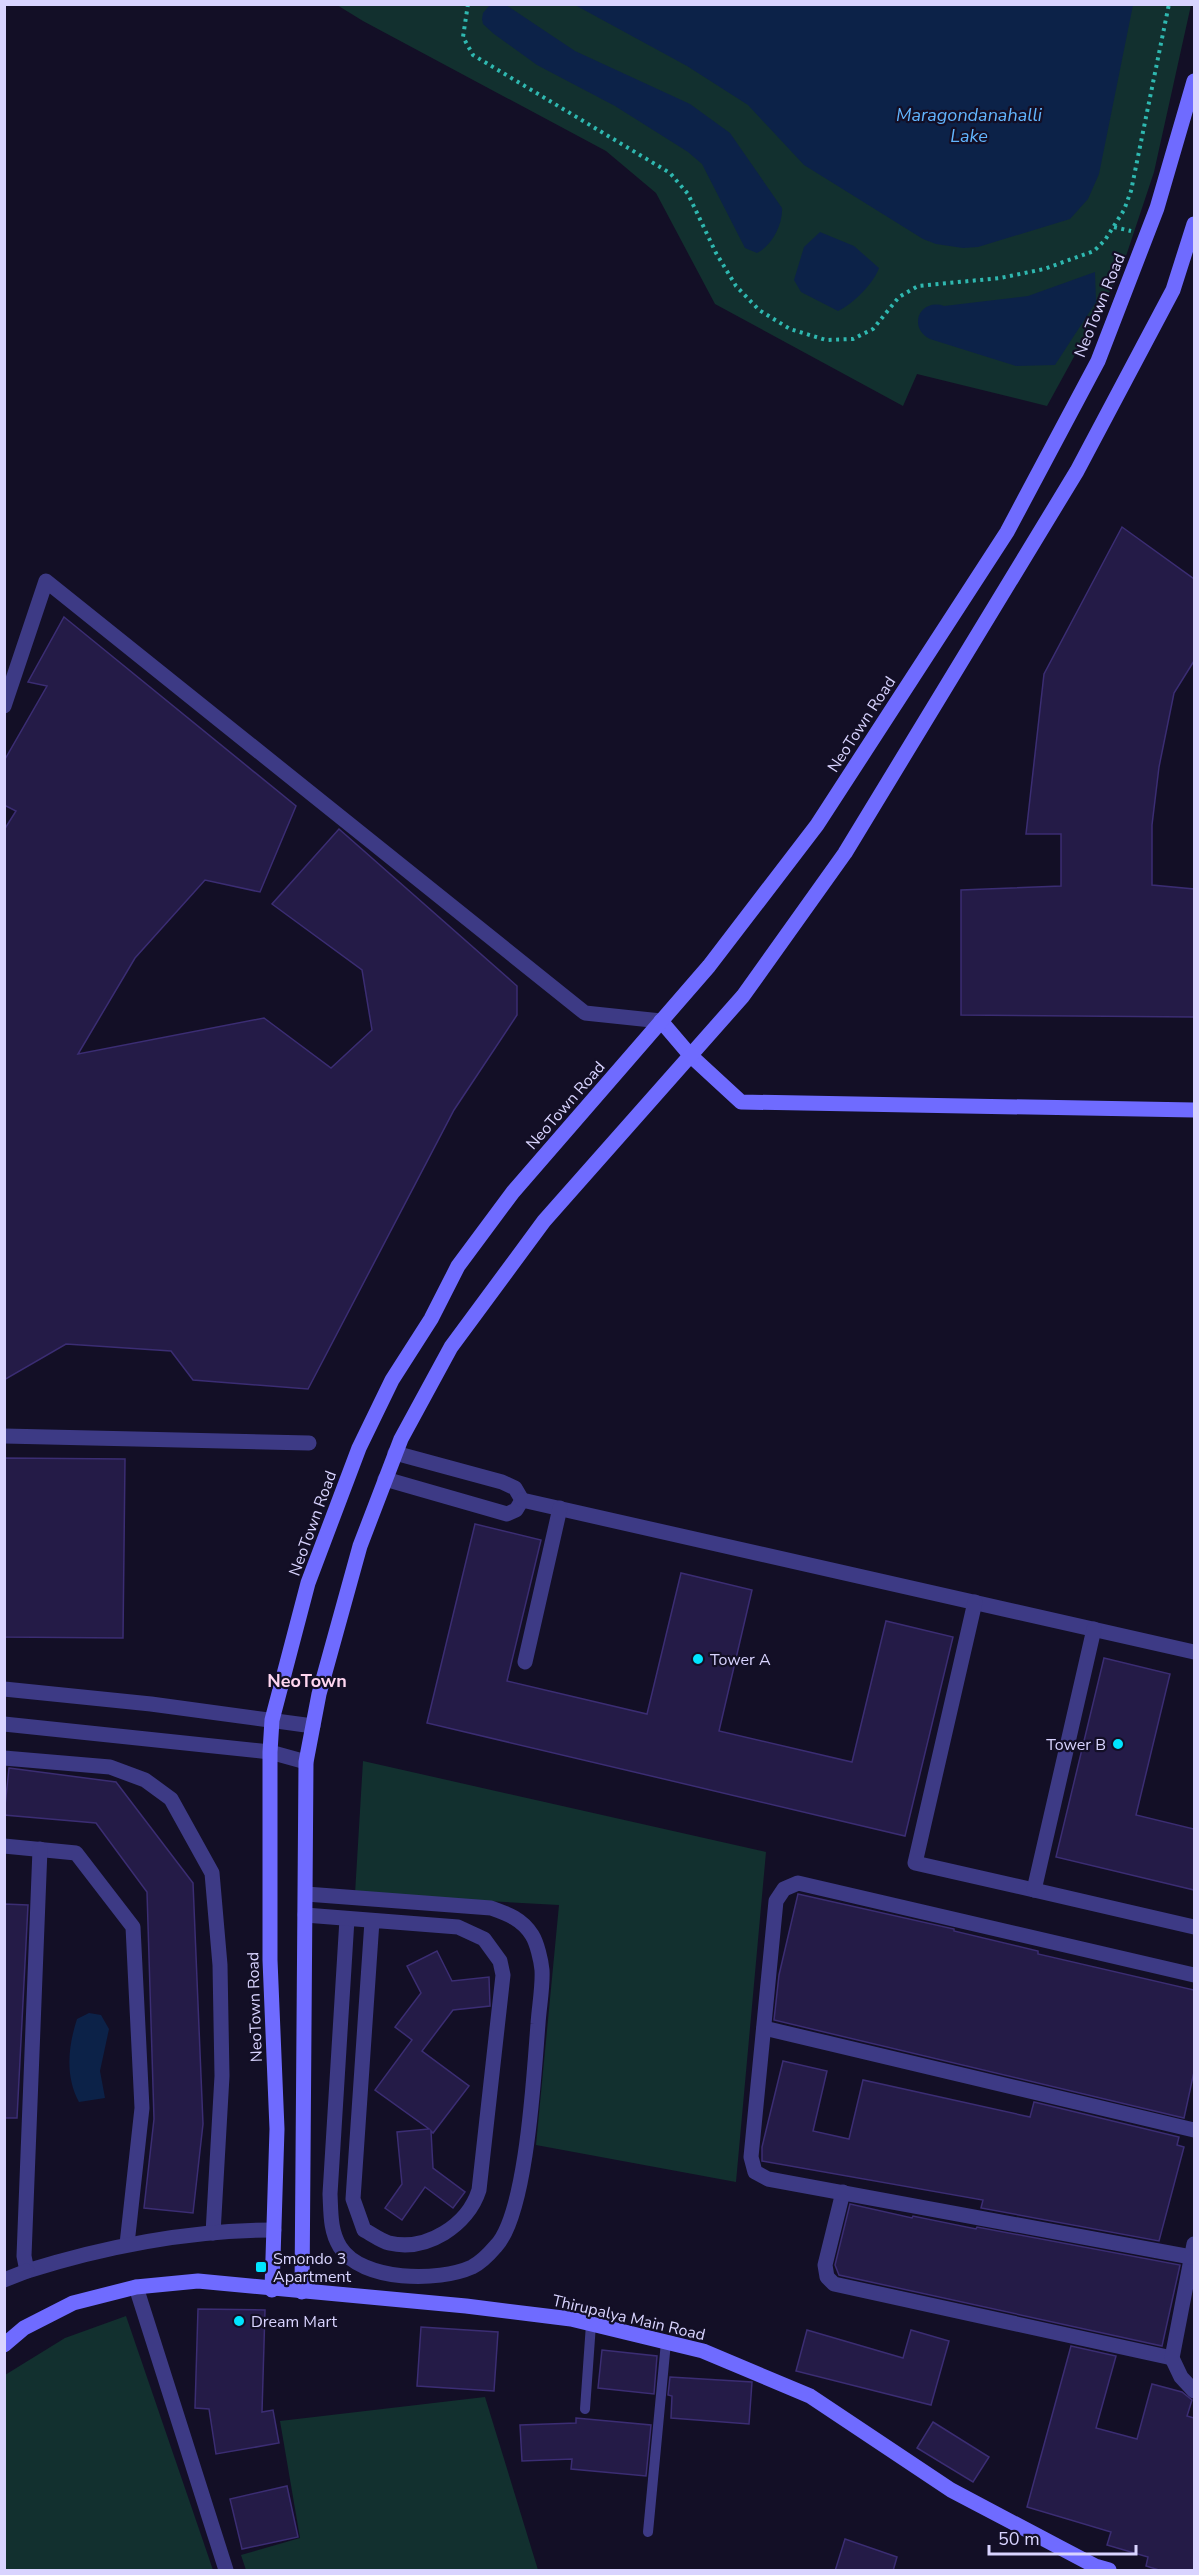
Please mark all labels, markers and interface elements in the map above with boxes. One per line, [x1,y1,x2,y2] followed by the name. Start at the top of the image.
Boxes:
[896,103,1043,148] water label: Maragondanahalli Lake
[1069,250,1131,361] street label: NeoTown Road
[823,672,901,777] street label: NeoTown Road
[521,1057,610,1155] street label: NeoTown Road
[284,1468,342,1579] street label: NeoTown Road
[710,1649,771,1671] place label: Tower A
[691,1652,705,1666] marker: Tower A
[267,1669,347,1693] district label: NeoTown
[1046,1734,1106,1756] place label: Tower B
[1111,1737,1125,1751] marker: Tower B
[242,1951,268,2062] street label: NeoTown Road
[273,2248,352,2288] place label: Smondo 3 Apartment
[254,2260,268,2274] marker: Smondo 3 Apartment
[550,2290,707,2346] street label: Thirupalya Main Road
[251,2311,338,2333] place label: Dream Mart
[232,2314,246,2328] marker: Dream Mart
[989,2518,1136,2556] scale bar
[998,2527,1040,2551] text: 50 m

